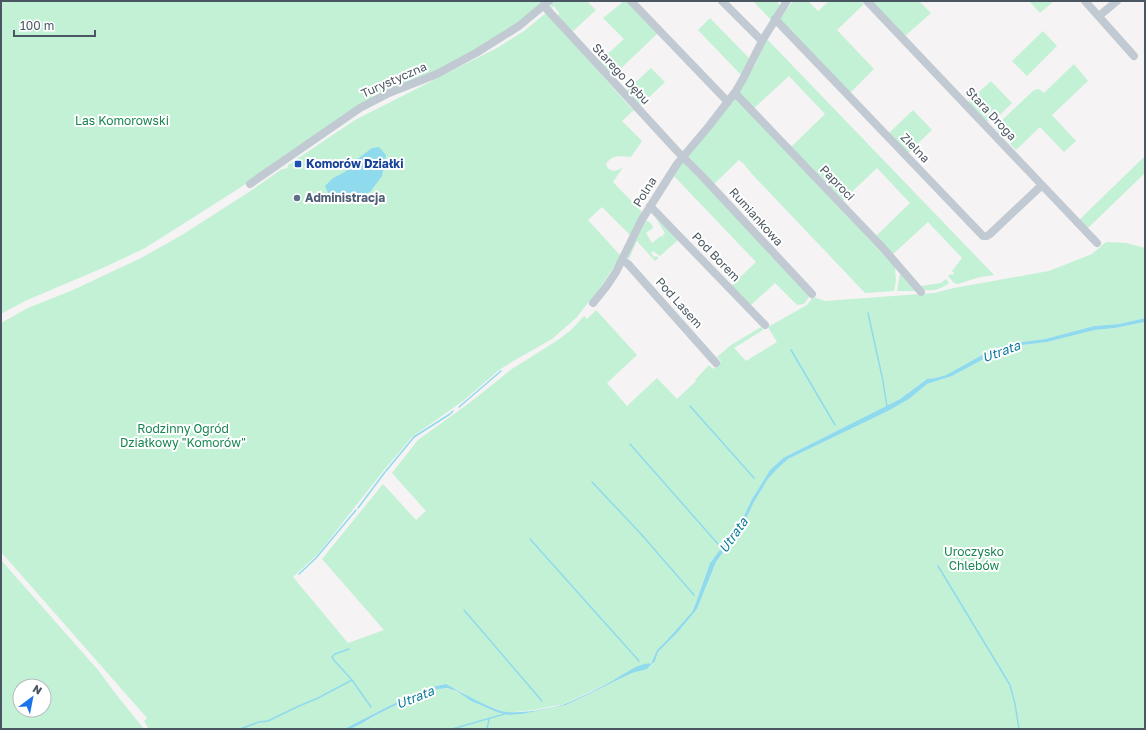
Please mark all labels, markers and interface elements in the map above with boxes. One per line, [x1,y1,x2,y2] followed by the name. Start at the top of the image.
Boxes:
[14,12,95,38] scale bar
[20,18,54,33] text: 100 m
[589,40,653,107] street label: Starego Dębu
[359,58,429,101] street label: Turystyczna
[963,84,1020,144] street label: Stara Droga
[75,113,169,128] park label: Las Komorowski
[898,130,933,166] street label: Zielna
[306,156,404,171] place label: Komorów Działki
[293,159,303,169] marker: Komorów Działki
[817,162,858,203] street label: Paproci
[629,174,660,210] street label: Polna
[726,184,786,249] street label: Rumiankowa
[305,190,385,205] place label: Administracja
[292,193,302,203] marker: Administracja
[689,229,744,284] street label: Pod Borem
[653,274,706,331] street label: Pod Lasem
[980,337,1023,365] water label: Utrata
[120,421,246,450] park label: Rodzinny Ogród Działkowy "Komorów"
[715,514,751,556] water label: Utrata
[944,544,1004,573] park label: Uroczysko Chlebów
[12,678,52,718] north arrow
[31,681,45,697] text: N
[394,682,437,712] water label: Utrata

